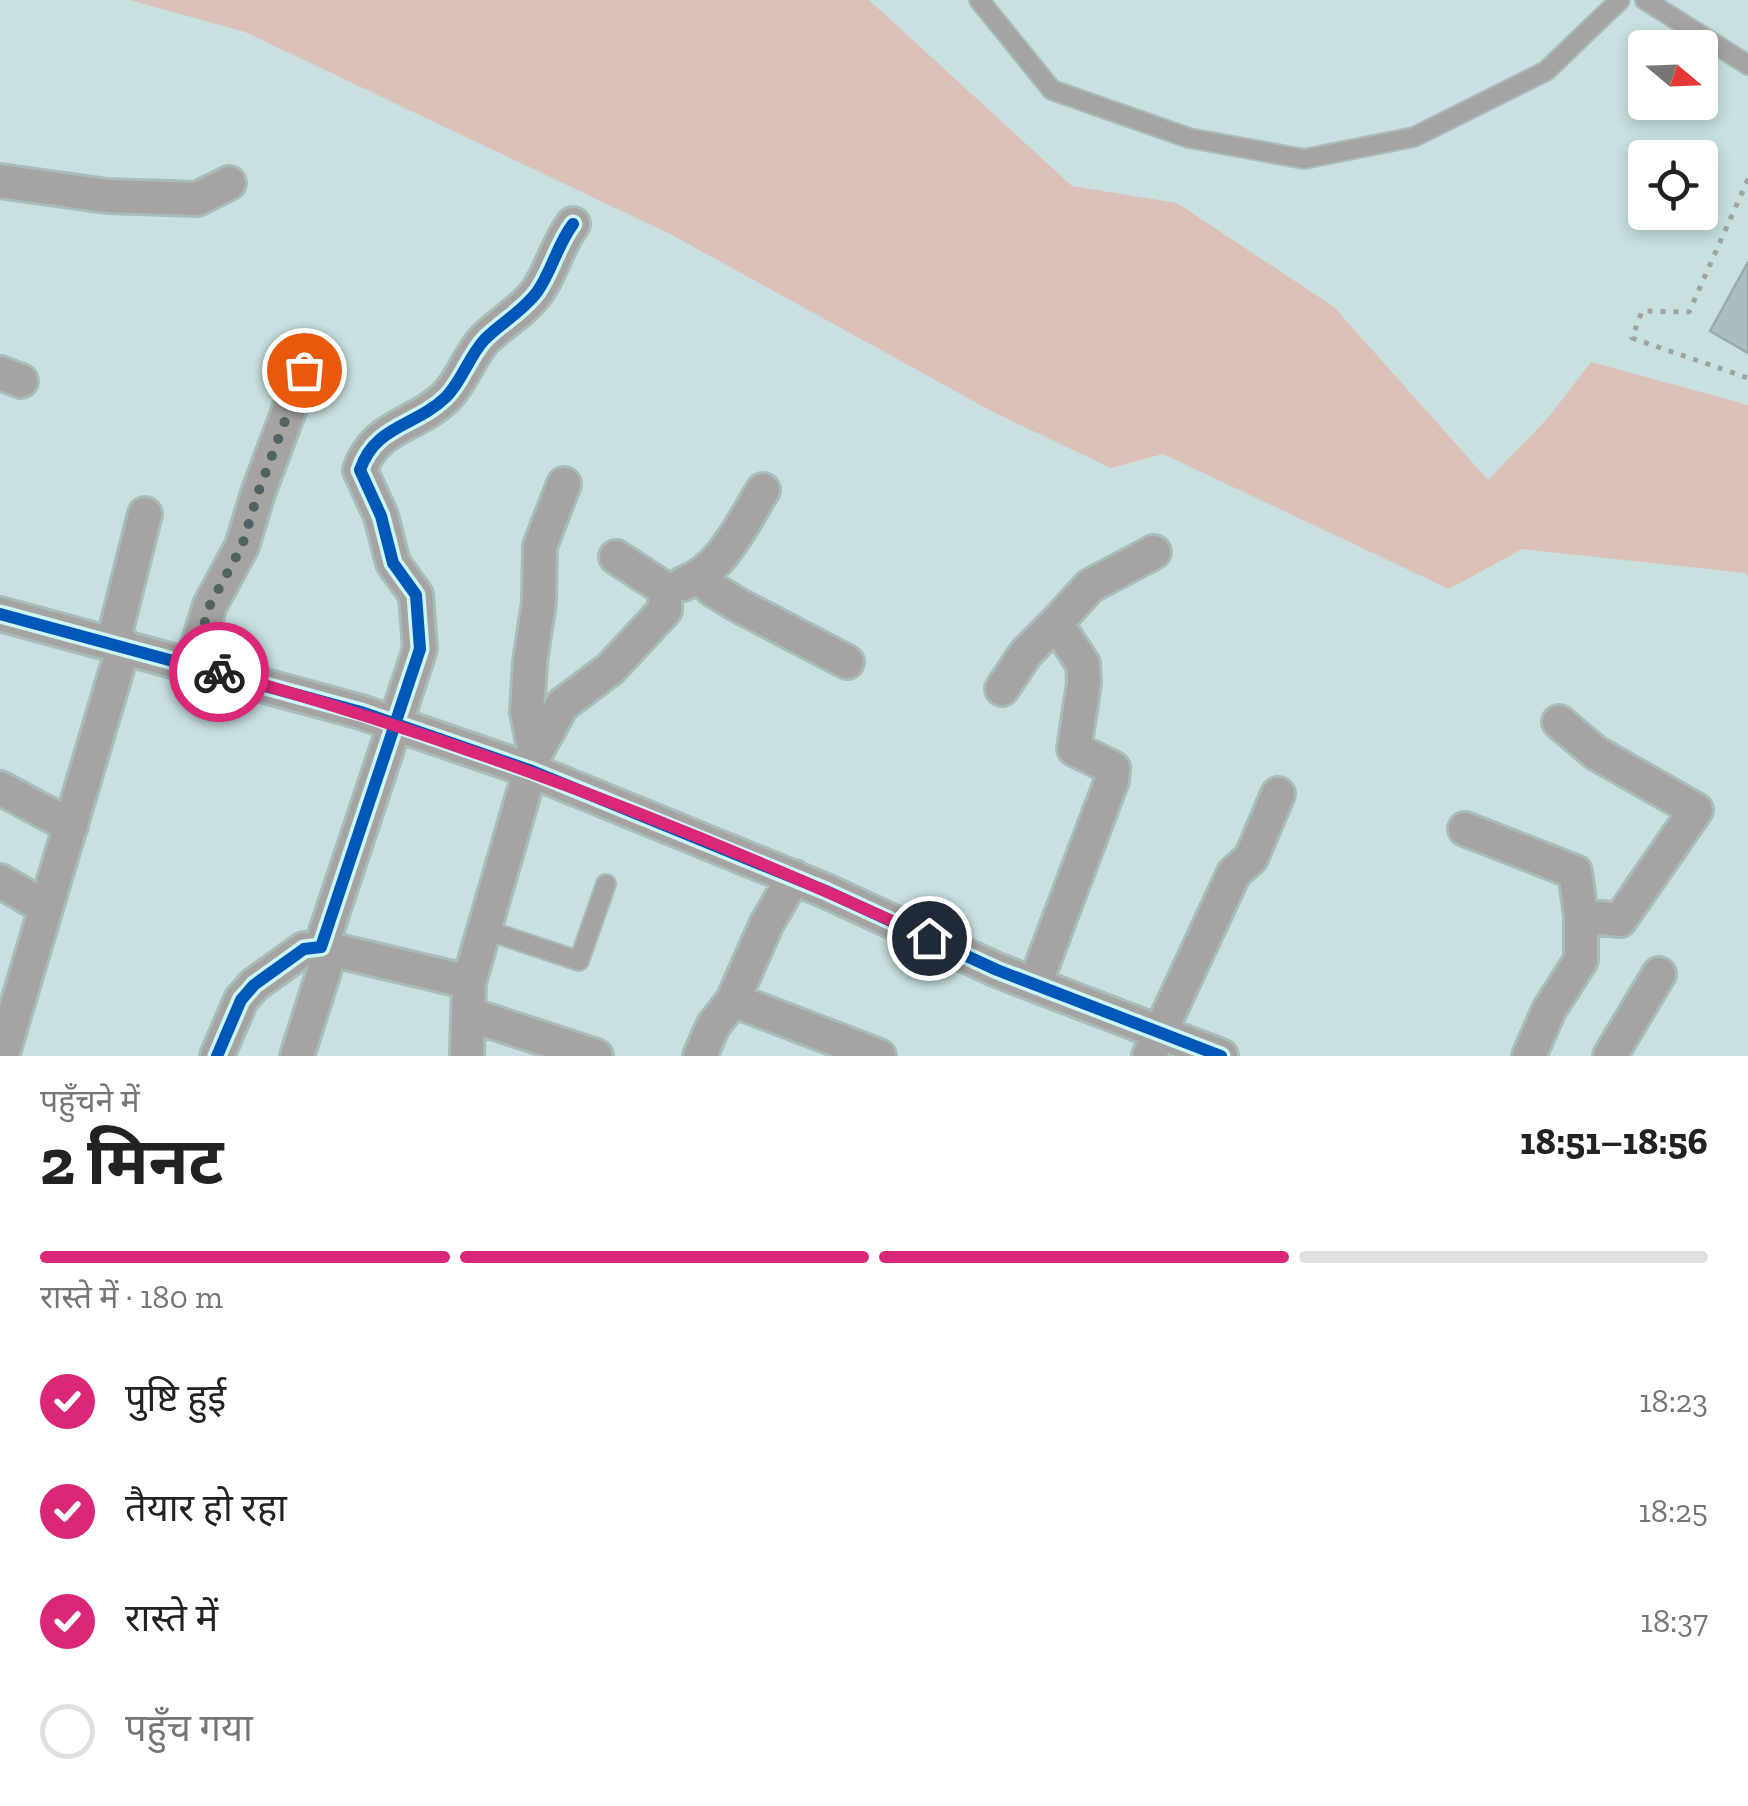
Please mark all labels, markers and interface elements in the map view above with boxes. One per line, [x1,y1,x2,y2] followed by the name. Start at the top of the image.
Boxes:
[1628,30,1718,120] north arrow
[1628,30,1718,230] map controls
[1628,140,1718,230] button: locate
[262,328,347,413] pin
[277,343,332,398] icon: bag
[169,622,269,722] courier
[192,645,247,700] icon: bike
[887,896,972,981] pin
[902,911,957,966] icon: home
[40,1082,140,1120] text: पहुँचने में
[1520,1118,1708,1164] text: 18:51–18:56
[40,1123,224,1201] text: 2 मिनट
[40,1278,223,1316] text: रास्ते में · 180 m
[40,1374,95,1429] icon: check
[125,1375,226,1421] text: पुष्टि हुई
[1639,1382,1708,1420] text: 18:23
[40,1484,95,1539] icon: check
[125,1485,287,1531] text: तैयार हो रहा
[1638,1492,1708,1530] text: 18:25
[40,1594,95,1649] icon: check
[125,1595,218,1641] text: रास्ते में
[1641,1602,1708,1640] text: 18:37
[125,1705,253,1751] text: पहुँच गया

